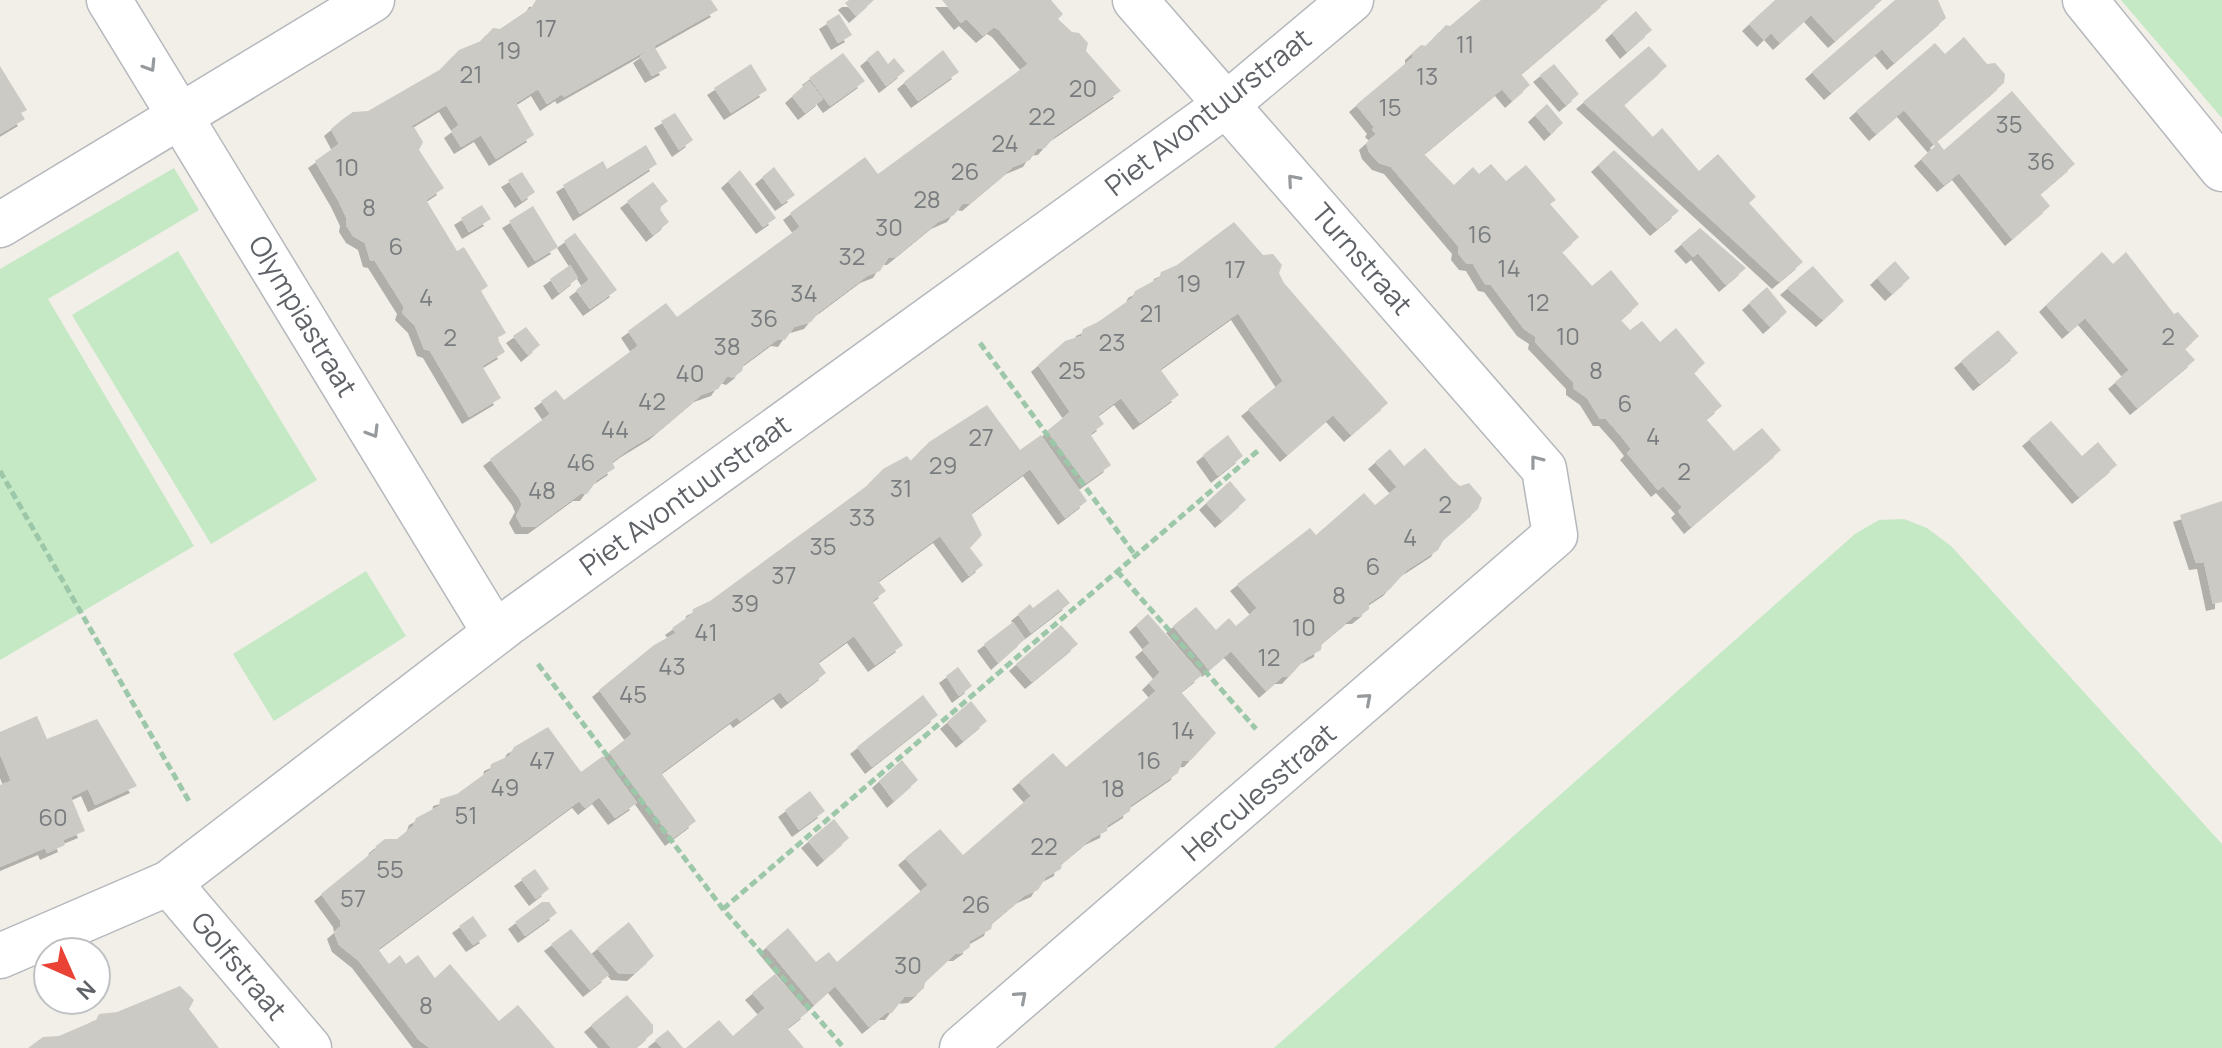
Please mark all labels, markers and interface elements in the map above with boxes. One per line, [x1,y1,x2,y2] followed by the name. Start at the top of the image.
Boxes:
[535,11,557,44] house number: 17
[1096,19,1318,204] street label: Piet Avontuurstraat
[1456,27,1474,60] house number: 11
[497,33,521,66] house number: 19
[141,57,156,72] one-way arrow
[459,57,483,90] house number: 21
[1416,59,1438,92] house number: 13
[1069,71,1097,104] house number: 20
[1378,90,1402,123] house number: 15
[1028,99,1056,132] house number: 22
[1995,107,2023,140] house number: 35
[991,126,1019,159] house number: 24
[2027,144,2055,177] house number: 36
[335,150,359,183] house number: 10
[951,154,979,187] house number: 26
[1288,175,1302,189] one-way arrow
[913,182,941,215] house number: 28
[362,190,376,223] house number: 8
[1304,194,1422,322] street label: Turnstraat
[875,210,903,243] house number: 30
[1468,217,1492,250] house number: 16
[241,228,367,403] street label: Olympiastraat
[389,229,403,262] house number: 6
[839,239,865,272] house number: 32
[1497,251,1521,284] house number: 14
[1224,252,1246,285] house number: 17
[1177,266,1201,299] house number: 19
[790,276,818,309] house number: 34
[419,280,433,313] house number: 4
[1526,285,1550,318] house number: 12
[1139,296,1163,329] house number: 21
[750,301,778,334] house number: 36
[1556,319,1580,352] house number: 10
[2161,319,2175,352] house number: 2
[443,320,457,353] house number: 2
[1099,325,1125,358] house number: 23
[713,329,741,362] house number: 38
[1058,353,1086,386] house number: 25
[1589,353,1603,386] house number: 8
[676,356,704,389] house number: 40
[638,384,666,417] house number: 42
[1618,386,1632,419] house number: 6
[571,405,797,584] street label: Piet Avontuurstraat
[601,412,629,445] house number: 44
[1646,419,1660,452] house number: 4
[968,420,994,453] house number: 27
[363,423,378,438] one-way arrow
[566,445,596,478] house number: 46
[929,448,957,481] house number: 29
[1677,454,1691,487] house number: 2
[1532,455,1546,470] one-way arrow
[890,471,912,504] house number: 31
[528,473,556,506] house number: 48
[1438,487,1452,520] house number: 2
[849,500,875,533] house number: 33
[1403,520,1417,553] house number: 4
[809,529,837,562] house number: 35
[1366,549,1380,582] house number: 6
[771,558,797,591] house number: 37
[1332,578,1346,611] house number: 8
[731,586,759,619] house number: 39
[1292,610,1316,643] house number: 10
[694,615,718,648] house number: 41
[1257,640,1281,673] house number: 12
[658,649,686,682] house number: 43
[619,677,647,710] house number: 45
[1357,694,1372,708] one-way arrow
[1171,713,1195,746] house number: 14
[1173,714,1344,869] street label: Herculesstraat
[529,743,555,776] house number: 47
[1137,743,1161,776] house number: 16
[491,770,519,803] house number: 49
[1101,771,1125,804] house number: 18
[454,798,478,831] house number: 51
[38,800,68,833] house number: 60
[1030,829,1058,862] house number: 22
[376,852,404,885] house number: 55
[340,881,366,914] house number: 57
[962,887,990,920] house number: 26
[183,903,296,1028] street label: Golfstraat
[32,936,112,1016] north arrow
[894,948,922,981] house number: 30
[70,974,102,1006] text: N
[419,988,433,1021] house number: 8
[1012,992,1027,1007] one-way arrow

